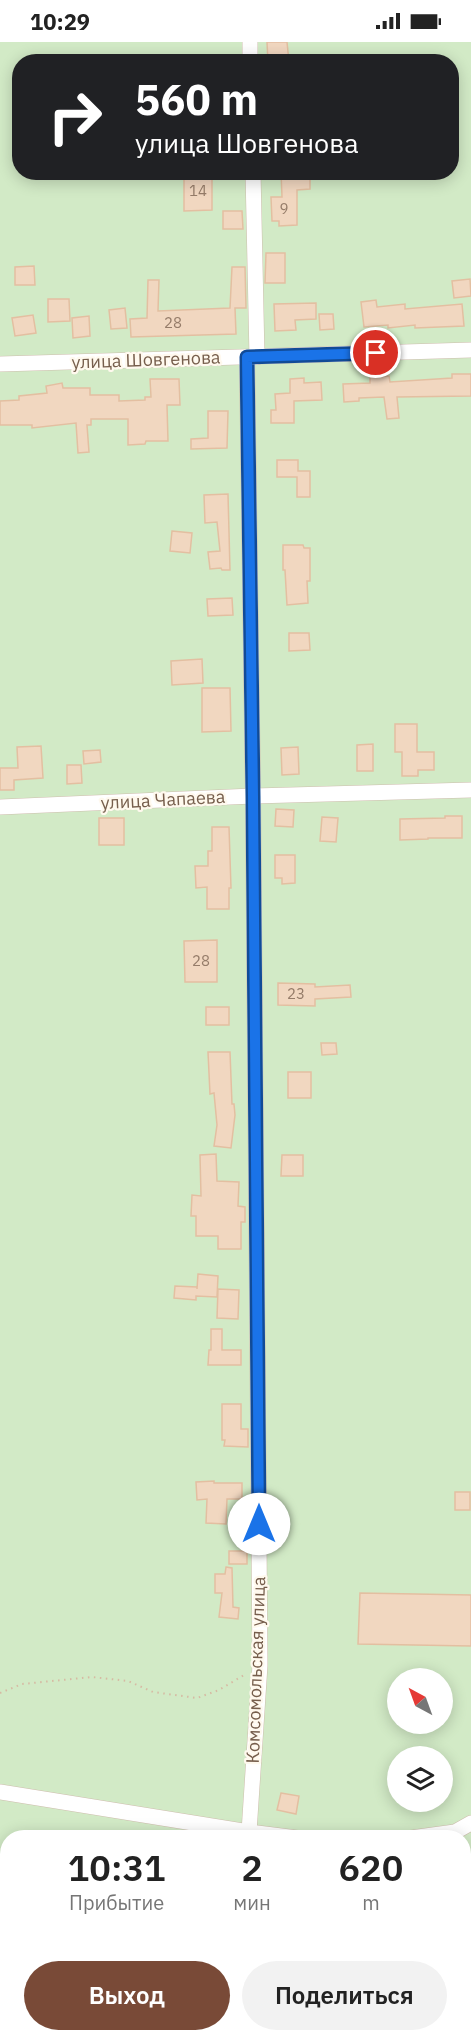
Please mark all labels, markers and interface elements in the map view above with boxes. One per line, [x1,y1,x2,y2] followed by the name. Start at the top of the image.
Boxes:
[30,7,90,36] text: 10:29
[135,72,258,127] text: 560 m
[36,78,114,156] icon: right
[135,125,359,160] text: улица Шовгенова
[189,181,207,200] house number: 14
[279,199,289,218] house number: 9
[164,313,182,332] house number: 28
[350,327,401,378] pin
[359,336,392,369] icon: arrive
[71,345,221,374] street label: улица Шовгенова
[100,785,226,814] street label: улица Чапаева
[192,951,210,970] house number: 28
[287,984,305,1003] house number: 23
[227,1492,291,1556] position arrow
[241,1576,270,1764] street label: Комсомольская улица
[387,1668,453,1734] north arrow
[387,1668,453,1812] map controls
[387,1746,453,1812] button: layers
[68,1844,166,1891] text: 10:31
[241,1844,263,1891] text: 2
[338,1844,403,1891] text: 620
[69,1889,164,1916] text: Прибытие
[233,1889,271,1916] text: мин
[362,1889,380,1916] text: m
[24,1961,230,2030] button: Выход
[242,1961,447,2030] button: Поделиться

